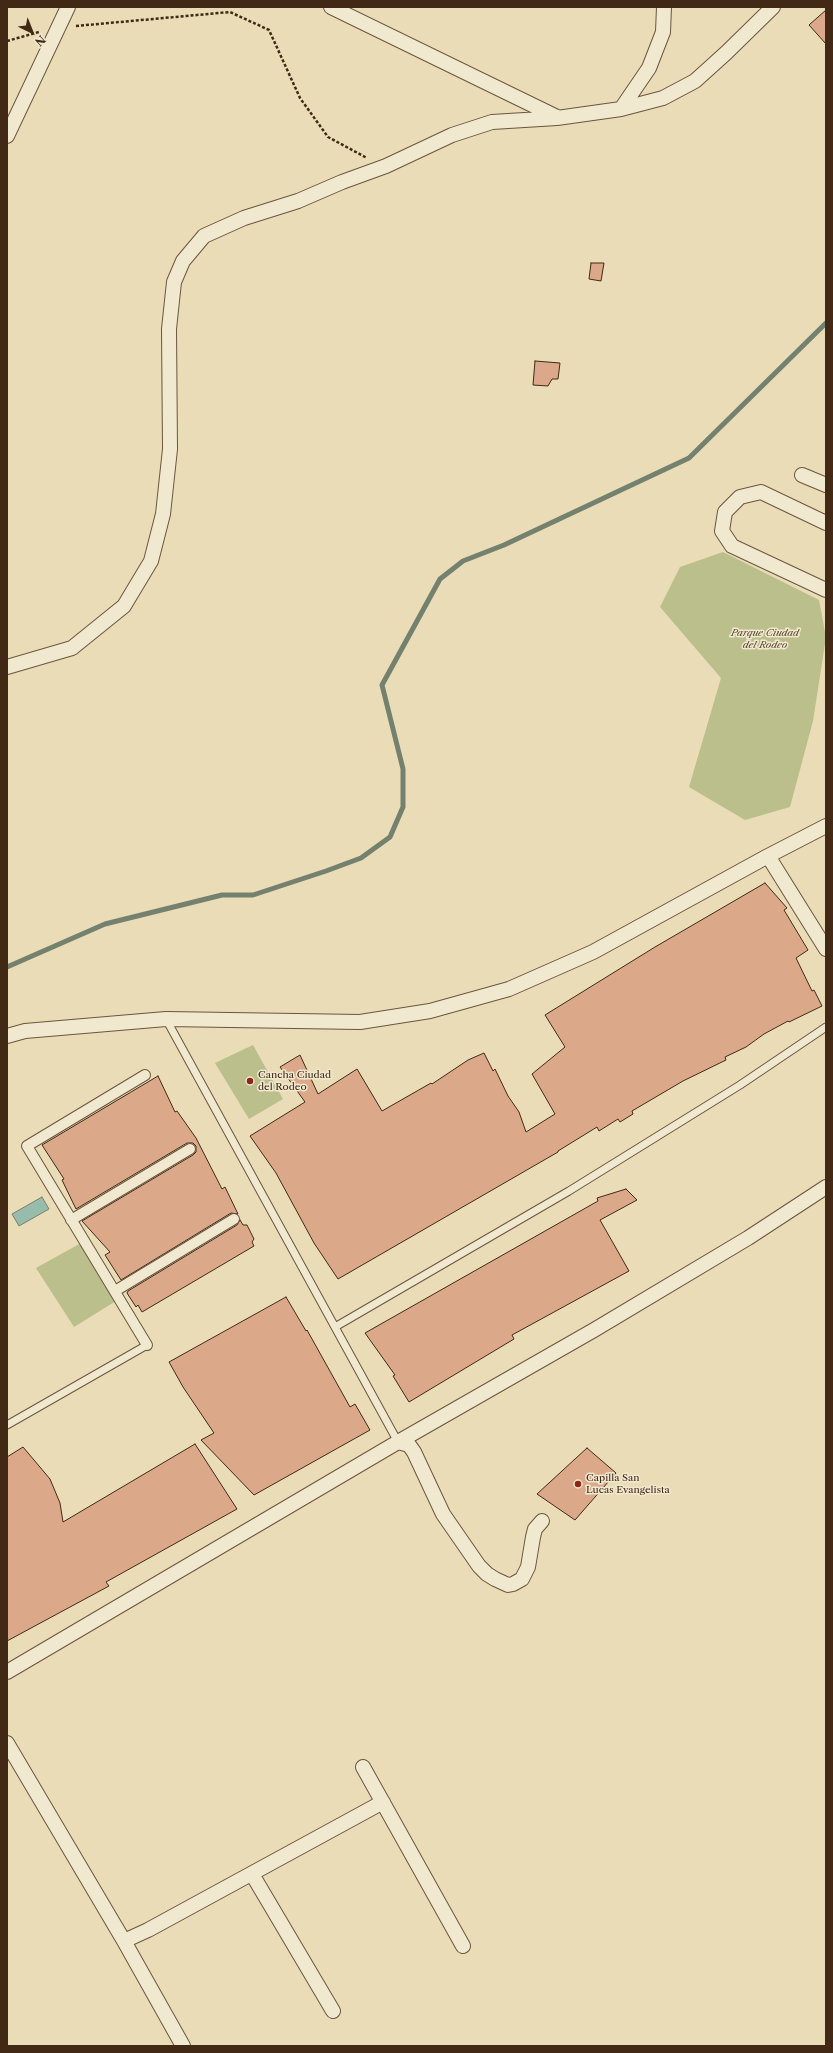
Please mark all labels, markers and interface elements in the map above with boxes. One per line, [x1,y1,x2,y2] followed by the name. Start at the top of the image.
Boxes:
[12,12,52,52] north arrow
[32,32,48,49] text: N
[731,627,799,650] park label: Parque Ciudad del Rodeo
[258,1069,331,1092] place label: Cancha Ciudad del Rodeo
[245,1076,255,1086] marker: Cancha Ciudad del Rodeo
[586,1472,670,1496] place label: Capilla San Lucas Evangelista
[573,1479,583,1489] marker: Capilla San Lucas Evangelista

